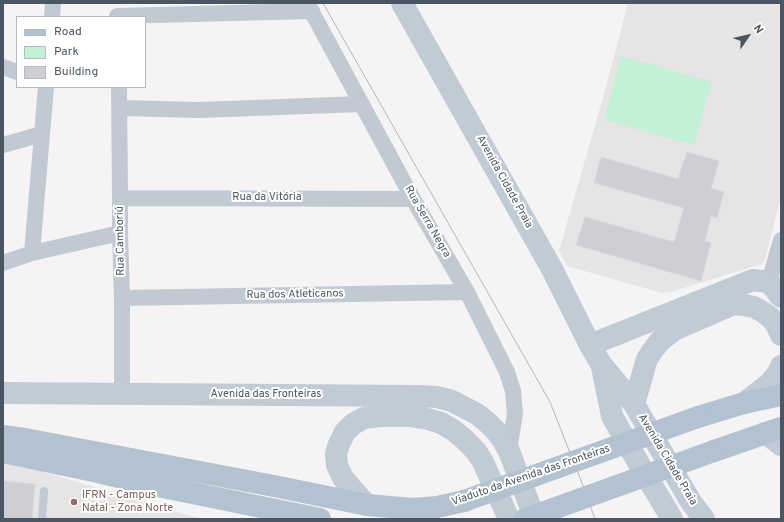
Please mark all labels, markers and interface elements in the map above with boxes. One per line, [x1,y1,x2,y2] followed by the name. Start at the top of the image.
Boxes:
[16,16,146,88] legend
[728,16,768,56] north arrow
[750,22,766,36] text: N
[54,24,82,40] text: Road
[54,44,79,60] text: Park
[54,64,98,80] text: Building
[473,133,535,231] street label: Avenida Cidade Praia
[401,184,453,260] street label: Rua Serra Negra
[232,191,302,205] street label: Rua da Vitória
[114,206,128,276] street label: Rua Camboriú
[246,288,344,302] street label: Rua dos Atleticanos
[210,388,322,402] street label: Avenida das Fronteiras
[635,412,699,508] street label: Avenida Cidade Praia
[450,443,612,509] street label: Viaduto da Avenida das Fronteiras
[82,489,173,515] place label: IFRN - Campus Natal - Zona Norte
[69,497,79,507] marker: IFRN - Campus Natal - Zona Norte

